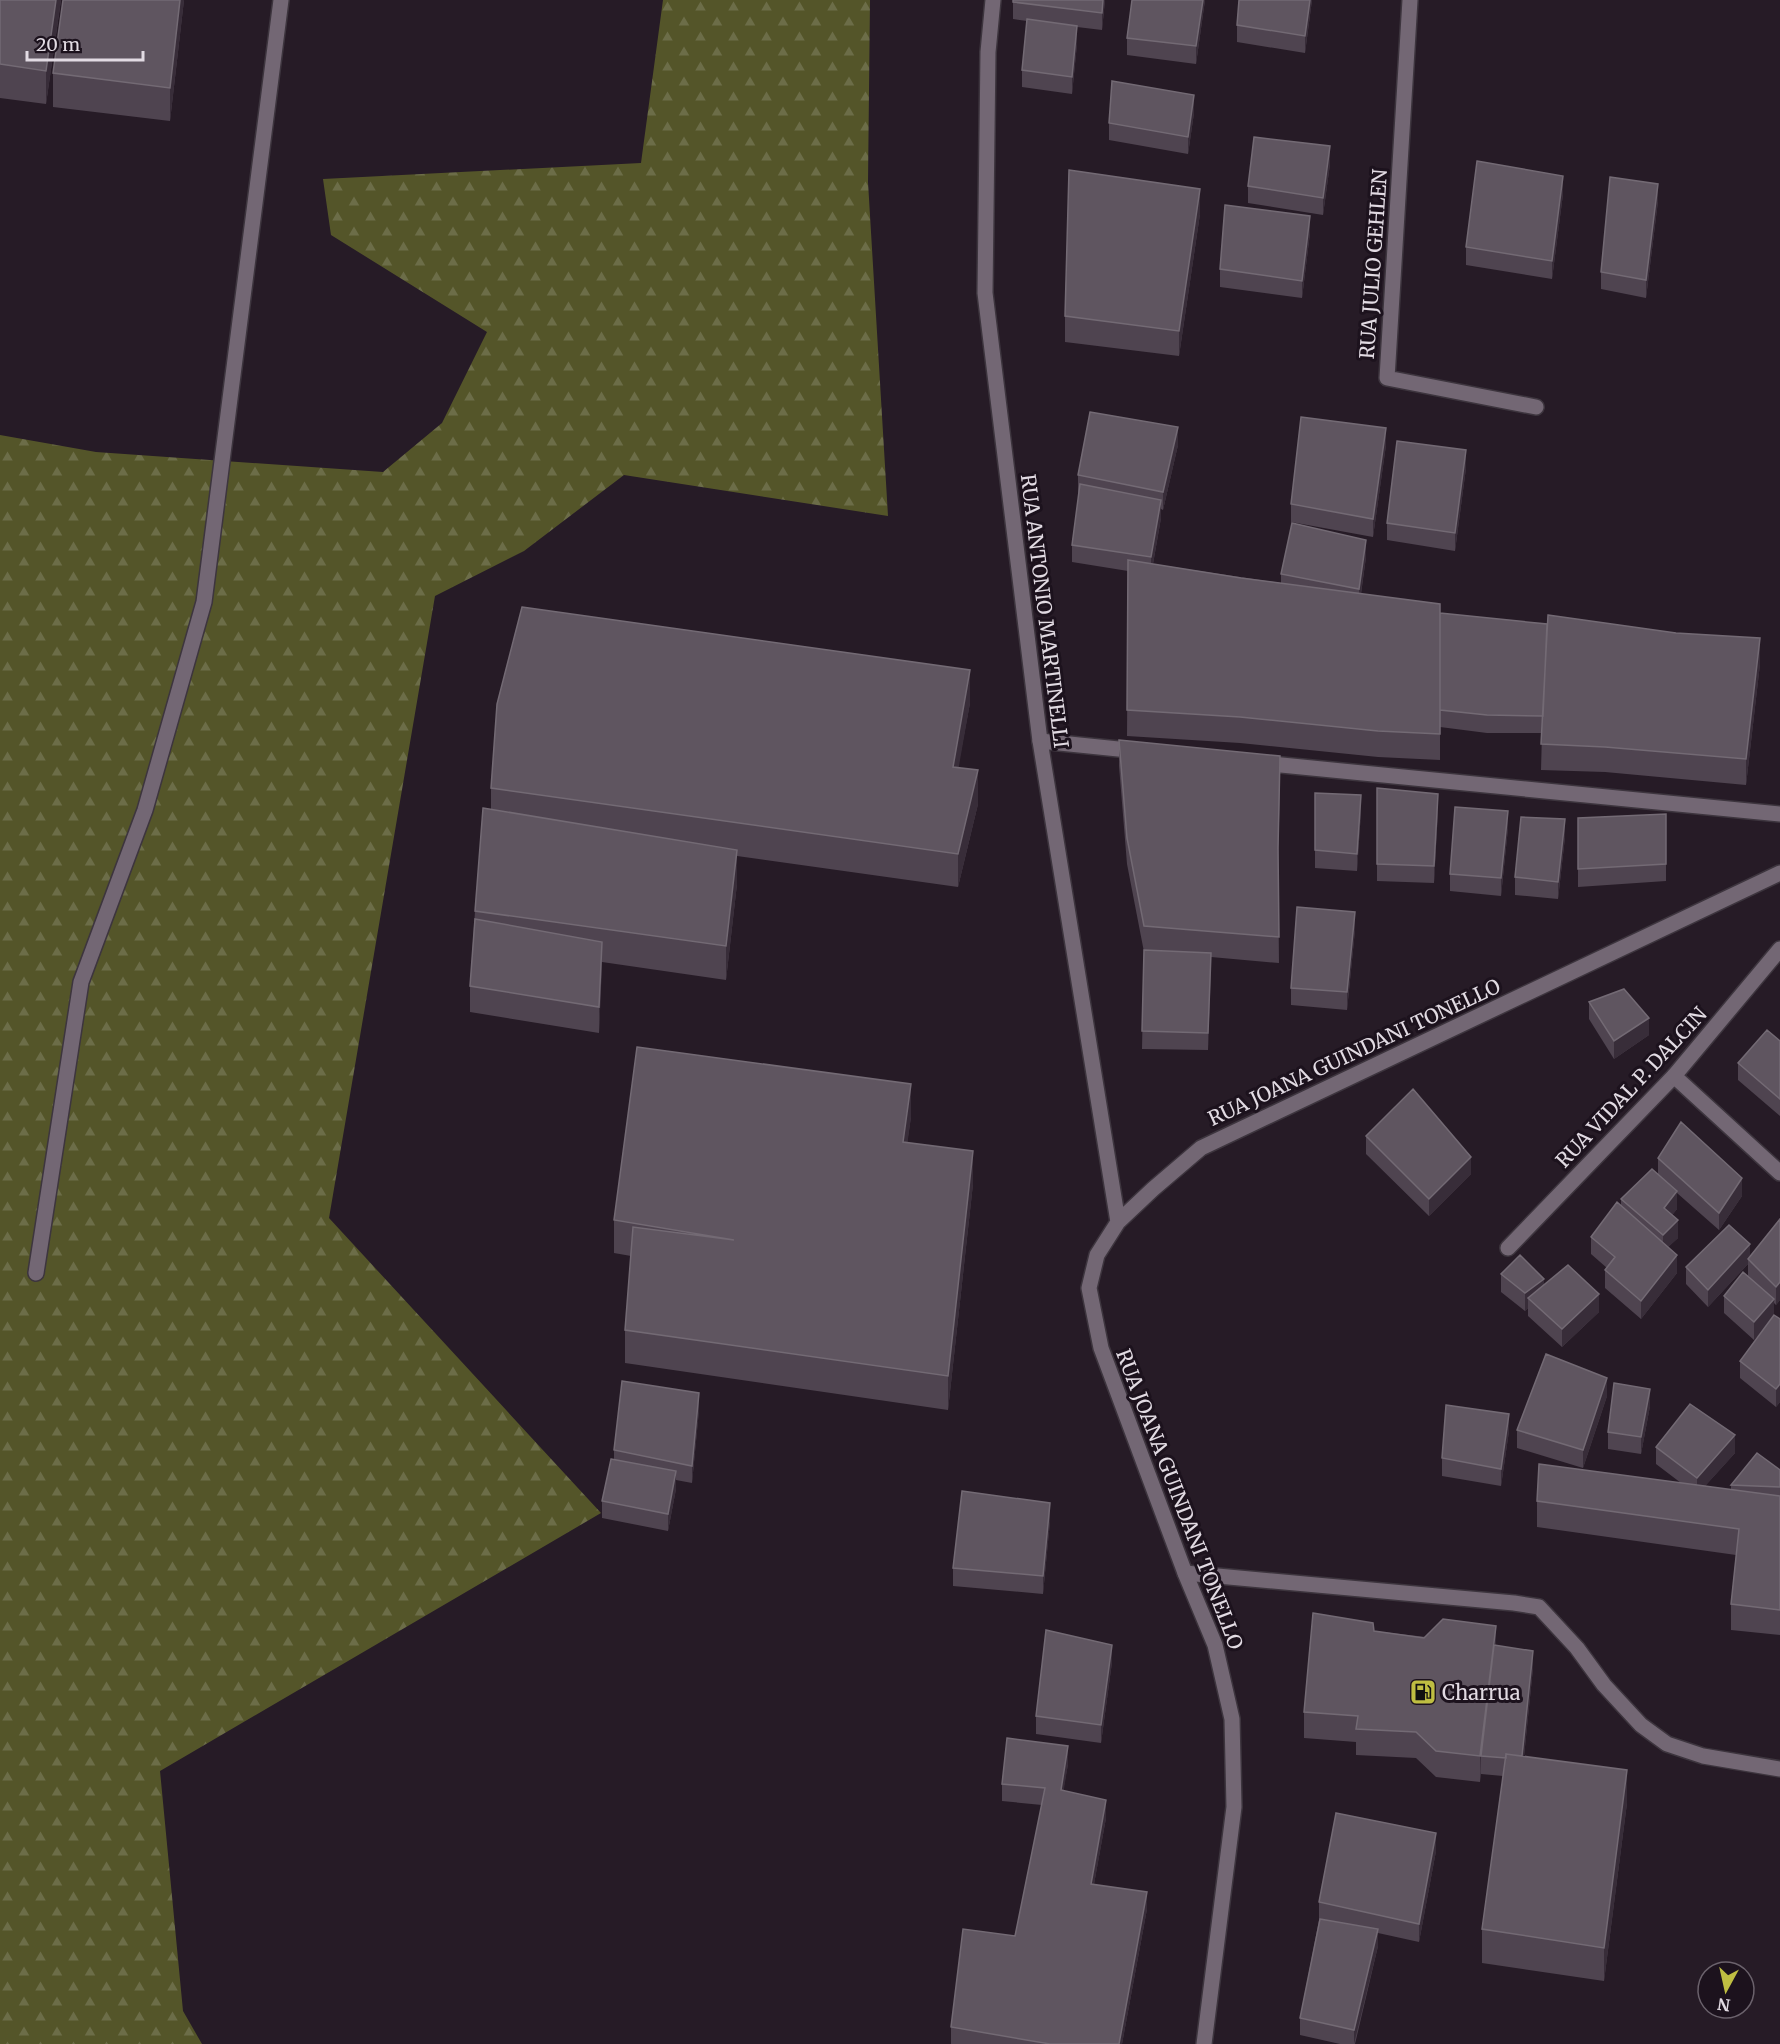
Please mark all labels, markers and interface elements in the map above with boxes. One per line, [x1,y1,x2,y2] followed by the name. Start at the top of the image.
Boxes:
[27,24,142,62] scale bar
[36,33,80,56] text: 20 m
[1354,168,1392,360] street label: RUA JULIO GEHLEN
[1016,473,1074,749] street label: RUA ANTONIO MARTINELLI
[1204,973,1504,1131] street label: RUA JOANA GUINDANI TONELLO
[1550,1001,1712,1172] street label: RUA VIDAL P. DALCIN
[1111,1345,1249,1653] street label: RUA JOANA GUINDANI TONELLO
[1408,1677,1438,1707] fuel station icon: Charrua
[1442,1680,1521,1705] place label: Charrua
[1696,1960,1756,2020] north arrow
[1716,1994,1732,2016] text: N

